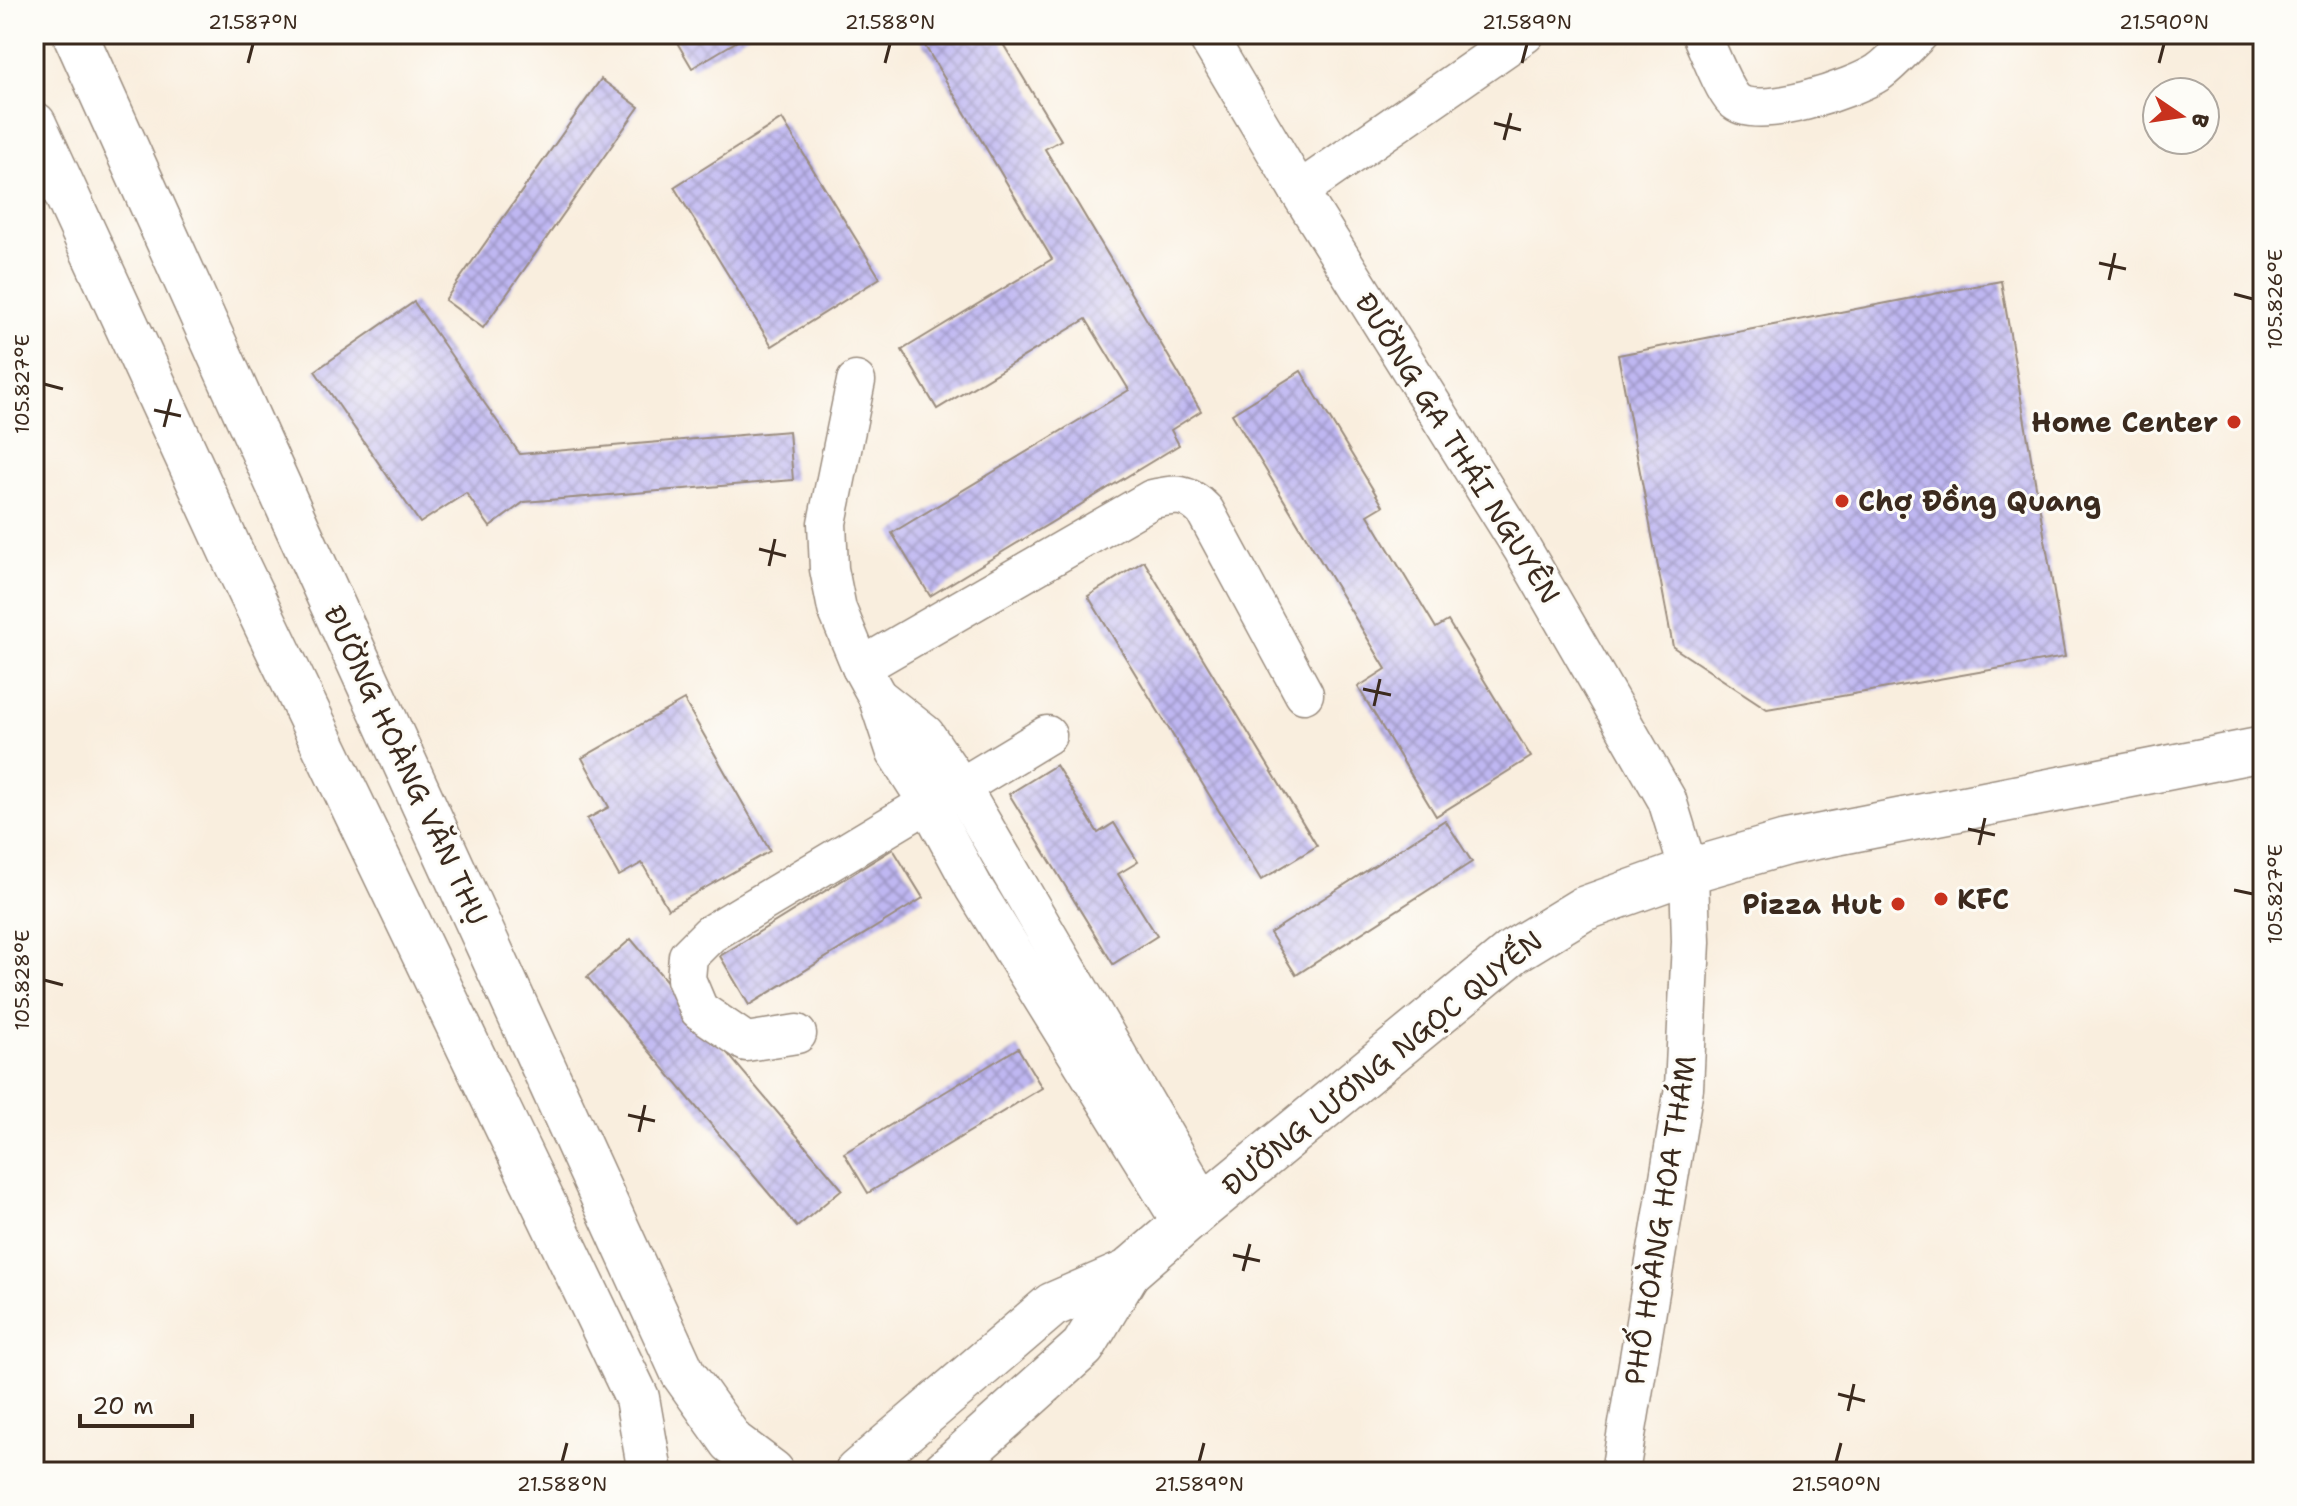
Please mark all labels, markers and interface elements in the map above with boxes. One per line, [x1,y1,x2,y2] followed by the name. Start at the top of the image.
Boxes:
[208,9,298,35] text: 21.587°N
[845,9,935,35] text: 21.588°N
[1482,9,1572,35] text: 21.589°N
[2119,9,2209,35] text: 21.590°N
[2141,76,2221,156] north arrow
[2184,110,2216,130] text: B
[2262,249,2288,349] text: 105.826°E
[1347,285,1569,611] street label: ĐƯỜNG GA THÁI NGUYÊN
[9,334,35,434] text: 105.827°E
[2031,403,2218,441] place label: Home Center
[2225,413,2243,431] marker: Home Center
[1858,482,2101,520] place label: Chợ Đồng Quang
[1833,492,1851,510] marker: Chợ Đồng Quang
[315,599,497,931] street label: ĐƯỜNG HOÀNG VĂN THỤ
[2262,844,2288,944] text: 105.827°E
[1957,880,2009,918] place label: KFC
[1742,885,1882,923] place label: Pizza Hut
[1932,890,1950,908] marker: KFC
[1889,895,1907,913] marker: Pizza Hut
[1213,920,1550,1204] street label: ĐƯỜNG LƯƠNG NGỌC QUYẾN
[9,930,35,1030] text: 105.828°E
[1613,1052,1705,1388] street label: PHỐ HOÀNG HOA THÁM
[80,1378,192,1428] scale bar
[92,1390,154,1422] text: 20 m
[517,1471,607,1497] text: 21.588°N
[1154,1471,1244,1497] text: 21.589°N
[1791,1471,1881,1497] text: 21.590°N

